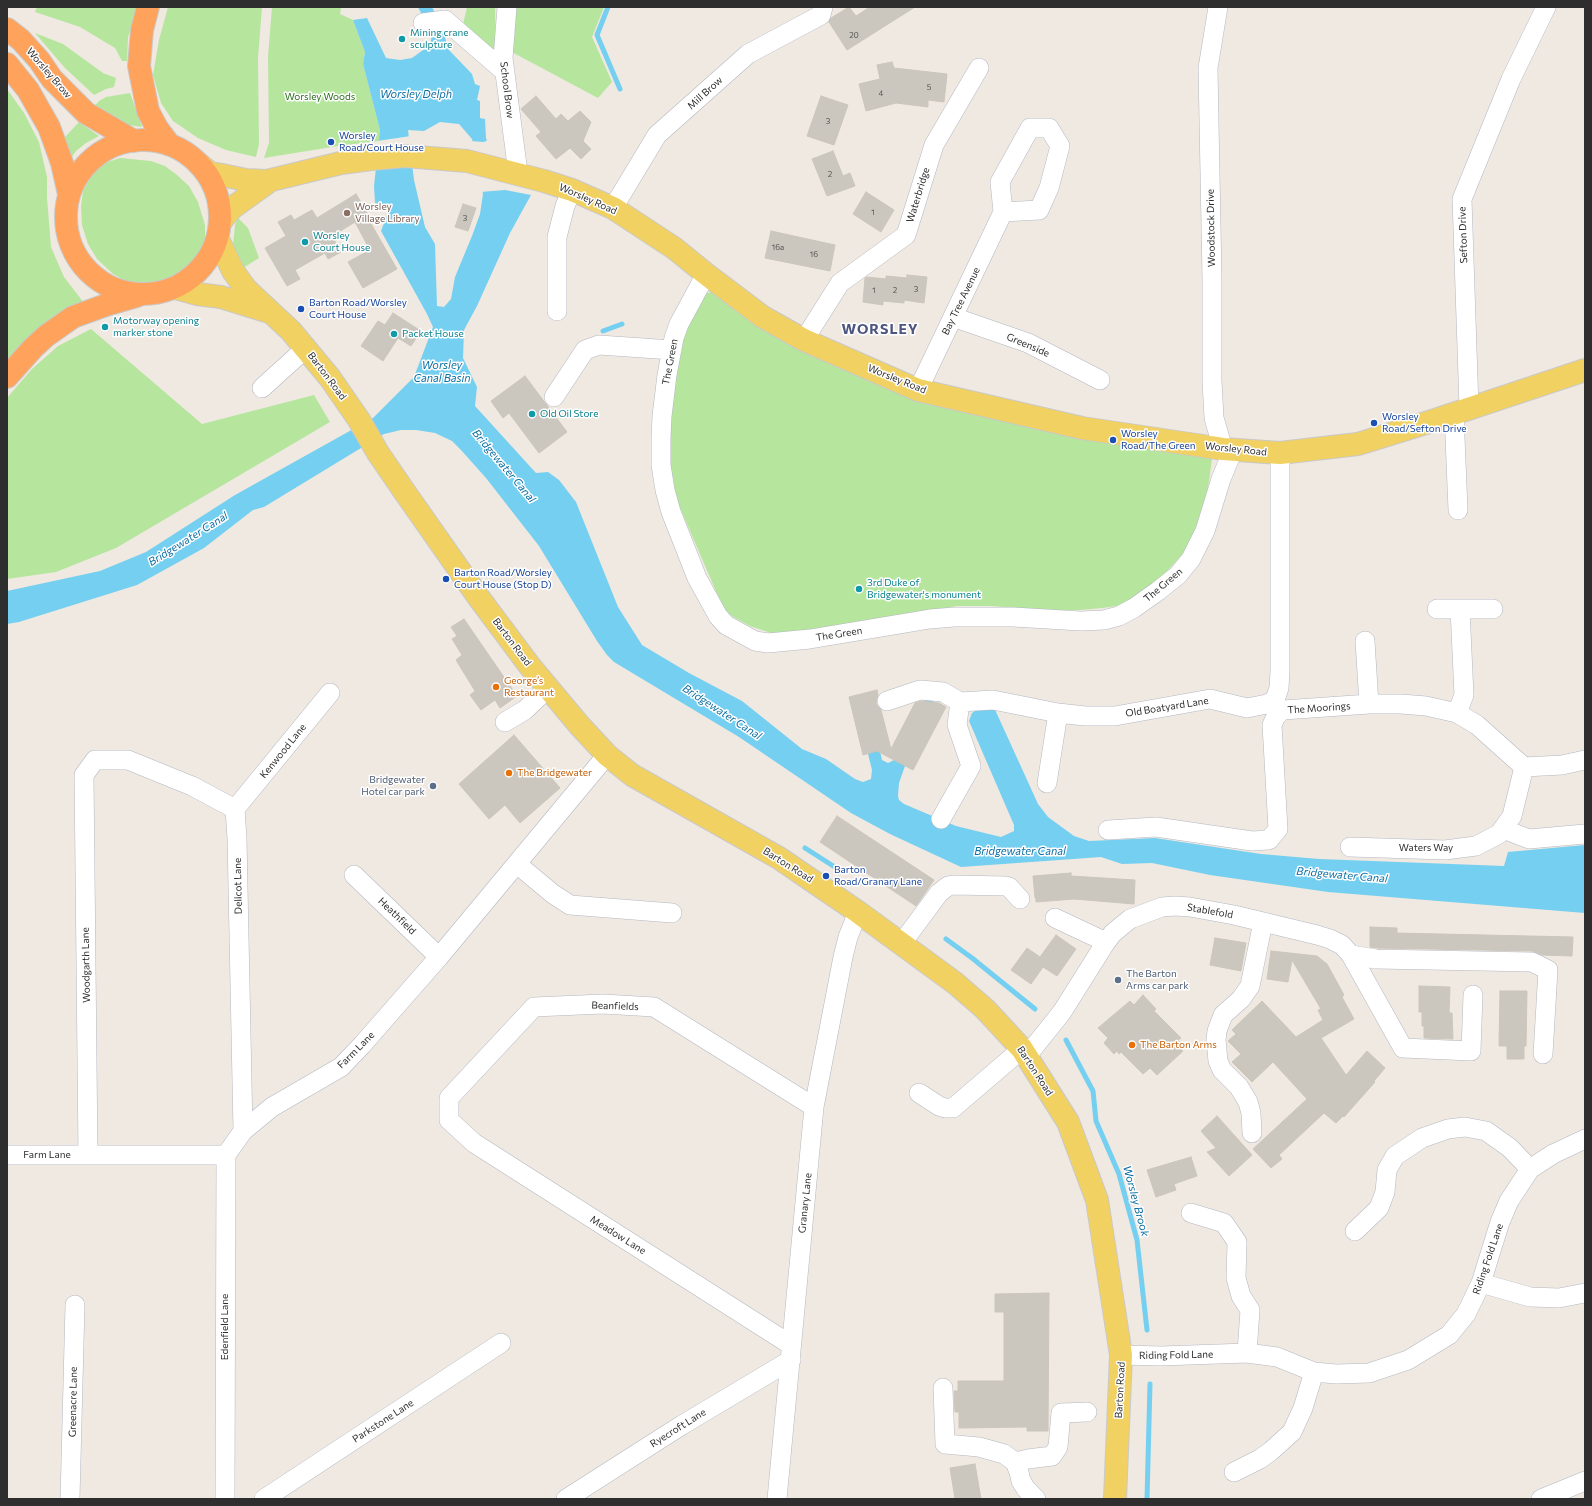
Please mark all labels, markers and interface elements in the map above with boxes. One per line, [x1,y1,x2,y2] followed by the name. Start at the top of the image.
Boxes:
[410,27,469,50] place label: Mining crane sculpture
[849,30,859,40] house number: 20
[397,34,407,44] marker: Mining crane sculpture
[24,45,74,101] street label: Worsley Brow
[498,61,516,119] street label: School Brow
[685,74,725,112] street label: Mill Brow
[927,82,931,92] house number: 5
[380,87,452,101] water label: Worsley Delph
[879,88,883,98] house number: 4
[285,91,355,103] park label: Worsley Woods
[826,116,830,126] house number: 3
[339,130,424,154] place label: Worsley Road/Court House
[326,137,336,147] marker: Worsley Road/Court House
[904,166,932,224] street label: Waterbridge
[828,169,832,179] house number: 2
[557,181,619,217] street label: Worsley Road
[1204,189,1218,267] street label: Woodstock Drive
[355,201,420,224] place label: Worsley Village Library
[1456,206,1470,264] street label: Sefton Drive
[871,207,875,217] house number: 1
[342,208,352,218] marker: Worsley Village Library
[463,213,467,223] house number: 3
[313,230,370,254] place label: Worsley Court House
[300,237,310,247] marker: Worsley Court House
[772,242,784,252] house number: 16a
[810,249,818,259] house number: 16
[939,265,983,337] street label: Bay Tree Avenue
[914,284,918,294] house number: 3
[872,285,876,295] house number: 1
[893,285,897,295] house number: 2
[309,297,407,320] place label: Barton Road/Worsley Court House
[296,304,306,314] marker: Barton Road/Worsley Court House
[113,315,199,338] place label: Motorway opening marker stone
[842,321,918,337] district label: WORSLEY
[100,322,110,332] marker: Motorway opening marker stone
[402,328,464,340] place label: Packet House
[389,329,399,339] marker: Packet House
[1005,331,1051,359] street label: Greenside
[660,338,680,386] street label: The Green
[305,350,349,402] street label: Barton Road
[413,358,471,384] water label: Worsley Canal Basin
[866,362,928,396] street label: Worsley Road
[540,408,598,420] place label: Old Oil Store
[527,409,537,419] marker: Old Oil Store
[1382,411,1467,434] place label: Worsley Road/Sefton Drive
[1369,418,1379,428] marker: Worsley Road/Sefton Drive
[470,427,538,505] water label: Bridgewater Canal
[1121,428,1196,452] place label: Worsley Road/The Green
[1108,435,1118,445] marker: Worsley Road/The Green
[1205,440,1267,458] street label: Worsley Road
[146,509,230,569] water label: Bridgewater Canal
[1141,565,1185,605] street label: The Green
[454,567,552,590] place label: Barton Road/Worsley Court House (Stop D)
[441,574,451,584] marker: Barton Road/Worsley Court House (Stop D)
[867,577,981,600] place label: 3rd Duke of Bridgewater's monument
[854,584,864,594] marker: 3rd Duke of Bridgewater's monument
[490,616,534,668] street label: Barton Road
[815,624,863,644] street label: The Green
[504,675,554,698] place label: George’s Restaurant
[491,682,501,692] marker: George’s Restaurant
[680,682,764,742] water label: Bridgewater Canal
[1125,695,1209,719] street label: Old Boatyard Lane
[1287,700,1351,716] street label: The Moorings
[257,721,309,781] street label: Kenwood Lane
[517,767,592,779] place label: The Bridgewater
[504,768,514,778] marker: The Bridgewater
[361,774,425,798] place label: Bridgewater Hotel car park
[428,781,438,791] marker: Bridgewater Hotel car park
[1399,842,1453,854] street label: Waters Way
[974,844,1066,858] water label: Bridgewater Canal
[761,845,815,885] street label: Barton Road
[232,858,244,914] street label: Dellcot Lane
[834,864,922,888] place label: Barton Road/Granary Lane
[1296,864,1388,886] water label: Bridgewater Canal
[821,871,831,881] marker: Barton Road/Granary Lane
[376,895,418,937] street label: Heathfield
[1186,901,1234,921] street label: Stablefold
[79,927,93,1003] street label: Woodgarth Lane
[1126,968,1189,992] place label: The Barton Arms car park
[1113,975,1123,985] marker: The Barton Arms car park
[591,999,639,1013] street label: Beanfields
[335,1029,377,1071] street label: Farm Lane
[1140,1039,1217,1051] place label: The Barton Arms
[1127,1040,1137,1050] marker: The Barton Arms
[1015,1044,1055,1098] street label: Barton Road
[23,1149,71,1161] street label: Farm Lane
[1120,1164,1152,1238] water label: Worsley Brook
[796,1172,814,1234] street label: Granary Lane
[588,1213,648,1257] street label: Meadow Lane
[1470,1222,1506,1296] street label: Riding Fold Lane
[219,1294,231,1360] street label: Edenfield Lane
[1139,1348,1213,1362] street label: Riding Fold Lane
[1113,1361,1127,1419] street label: Barton Road
[66,1367,80,1437] street label: Greenacre Lane
[350,1397,416,1445] street label: Parkstone Lane
[648,1406,708,1450] street label: Ryecroft Lane

